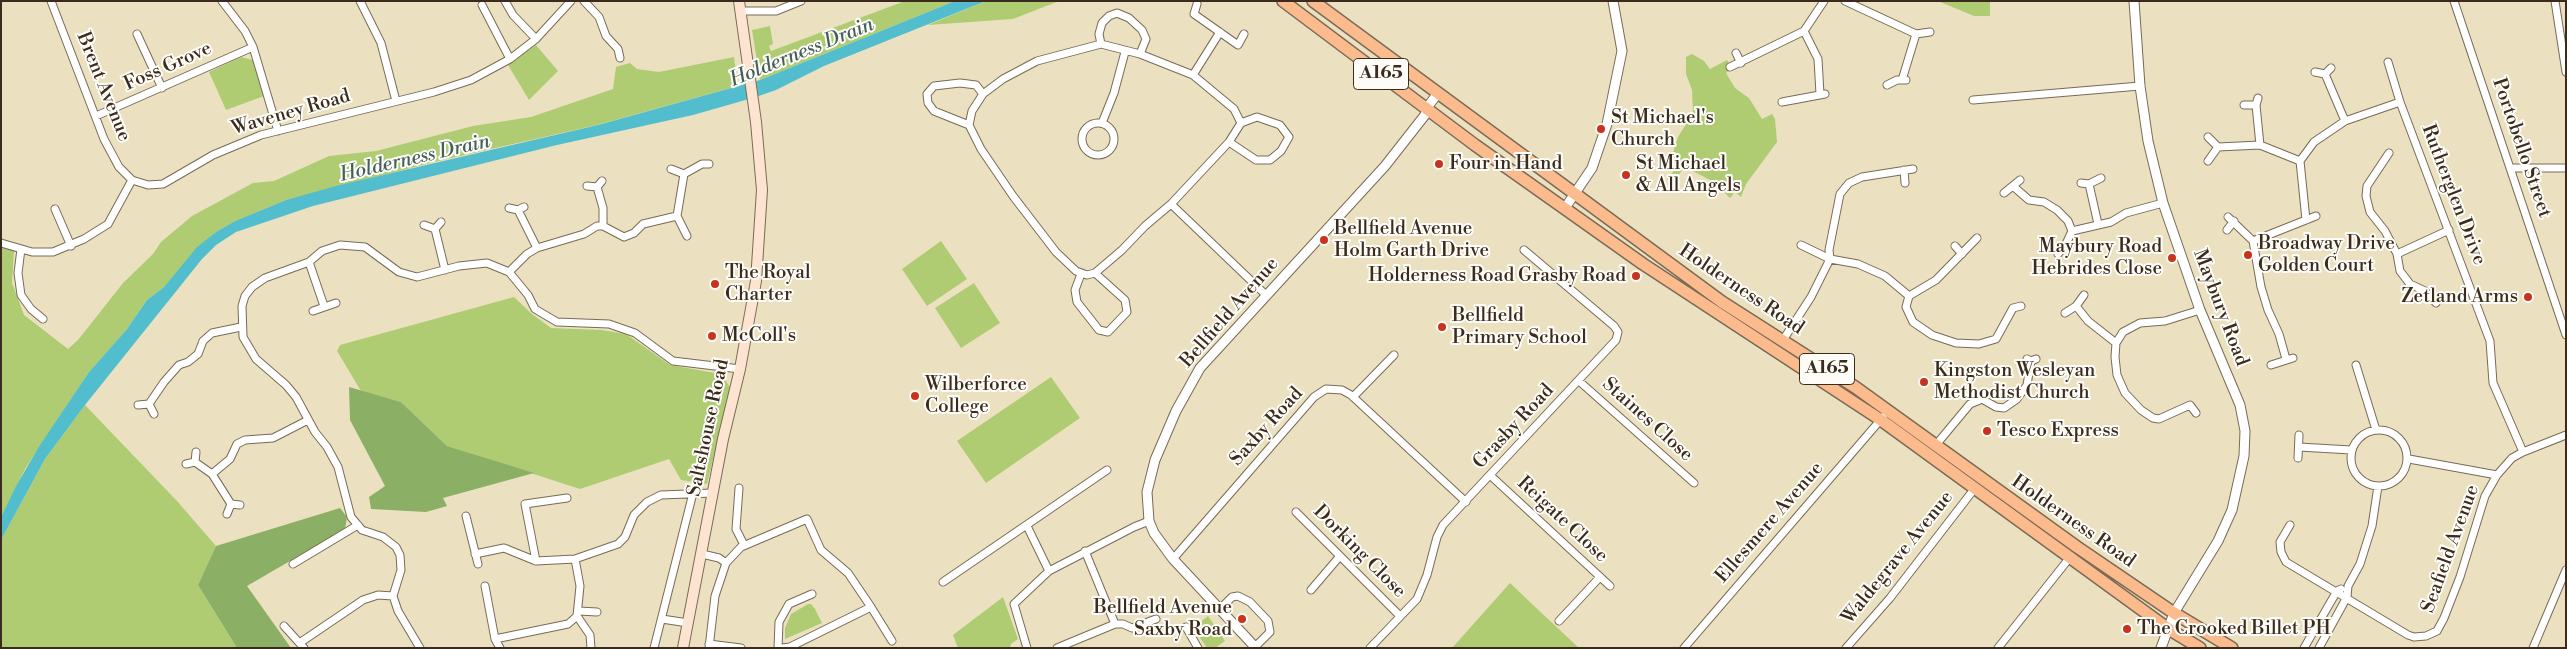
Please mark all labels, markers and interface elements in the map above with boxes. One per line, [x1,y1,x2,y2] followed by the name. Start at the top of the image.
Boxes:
[726,13,878,93] water label: Holderness Drain
[71,29,135,145] street label: Brent Avenue
[121,38,215,96] street label: Foss Grove
[1354,59,1408,90] road number: A165
[2486,75,2556,221] street label: Portobello Street
[229,85,353,141] street label: Waveney Road
[1611,107,1714,151] place label: St Michael's Church
[2416,122,2490,268] street label: Rutherglen Drive
[1595,123,1607,135] marker: St Michael's Church
[338,130,492,188] water label: Holderness Drain
[1449,153,1562,175] place label: Four in Hand
[1636,153,1741,197] place label: St Michael & All Angels
[1433,158,1445,170] marker: Four in Hand
[1620,169,1632,181] marker: St Michael & All Angels
[1334,218,1489,262] place label: Bellfield Avenue Holm Garth Drive
[2258,233,2395,277] place label: Broadway Drive Golden Court
[1318,234,1330,246] marker: Bellfield Avenue Holm Garth Drive
[2032,236,2162,280] place label: Maybury Road Hebrides Close
[1674,240,1808,340] street label: Holderness Road
[2187,246,2253,370] street label: Maybury Road
[2242,249,2254,261] marker: Broadway Drive Golden Court
[2166,252,2178,264] marker: Maybury Road Hebrides Close
[1176,253,1284,373] street label: Bellfield Avenue
[725,262,811,306] place label: The Royal Charter
[1368,265,1626,287] place label: Holderness Road Grasby Road
[1630,270,1642,282] marker: Holderness Road Grasby Road
[709,278,721,290] marker: The Royal Charter
[2401,286,2518,308] place label: Zetland Arms
[2522,291,2534,303] marker: Zetland Arms
[1452,305,1587,349] place label: Bellfield Primary School
[1436,321,1448,333] marker: Bellfield Primary School
[722,325,796,347] place label: McColl's
[706,330,718,342] marker: McColl's
[1800,354,1854,384] road number: A165
[683,357,735,499] street label: Saltshouse Road
[1934,360,2095,404] place label: Kingston Wesleyan Methodist Church
[1597,373,1697,467] street label: Staines Close
[925,374,1027,418] place label: Wilberforce College
[1918,376,1930,388] marker: Kingston Wesleyan Methodist Church
[1469,380,1559,474] street label: Grasby Road
[1226,383,1308,471] street label: Saxby Road
[909,390,921,402] marker: Wilberforce College
[1997,420,2119,442] place label: Tesco Express
[1981,425,1993,437] marker: Tesco Express
[1711,458,1829,588] street label: Ellesmere Avenue
[2007,471,2139,573] street label: Holderness Road
[1512,472,1612,568] street label: Reigate Close
[2417,482,2485,616] street label: Seafield Avenue
[1837,487,1959,629] street label: Waldegrave Avenue
[1308,501,1410,603] street label: Dorking Close
[1094,597,1232,641] place label: Bellfield Avenue Saxby Road
[1236,613,1248,625] marker: Bellfield Avenue Saxby Road
[2137,618,2331,640] place label: The Crooked Billet PH
[2121,623,2133,635] marker: The Crooked Billet PH

